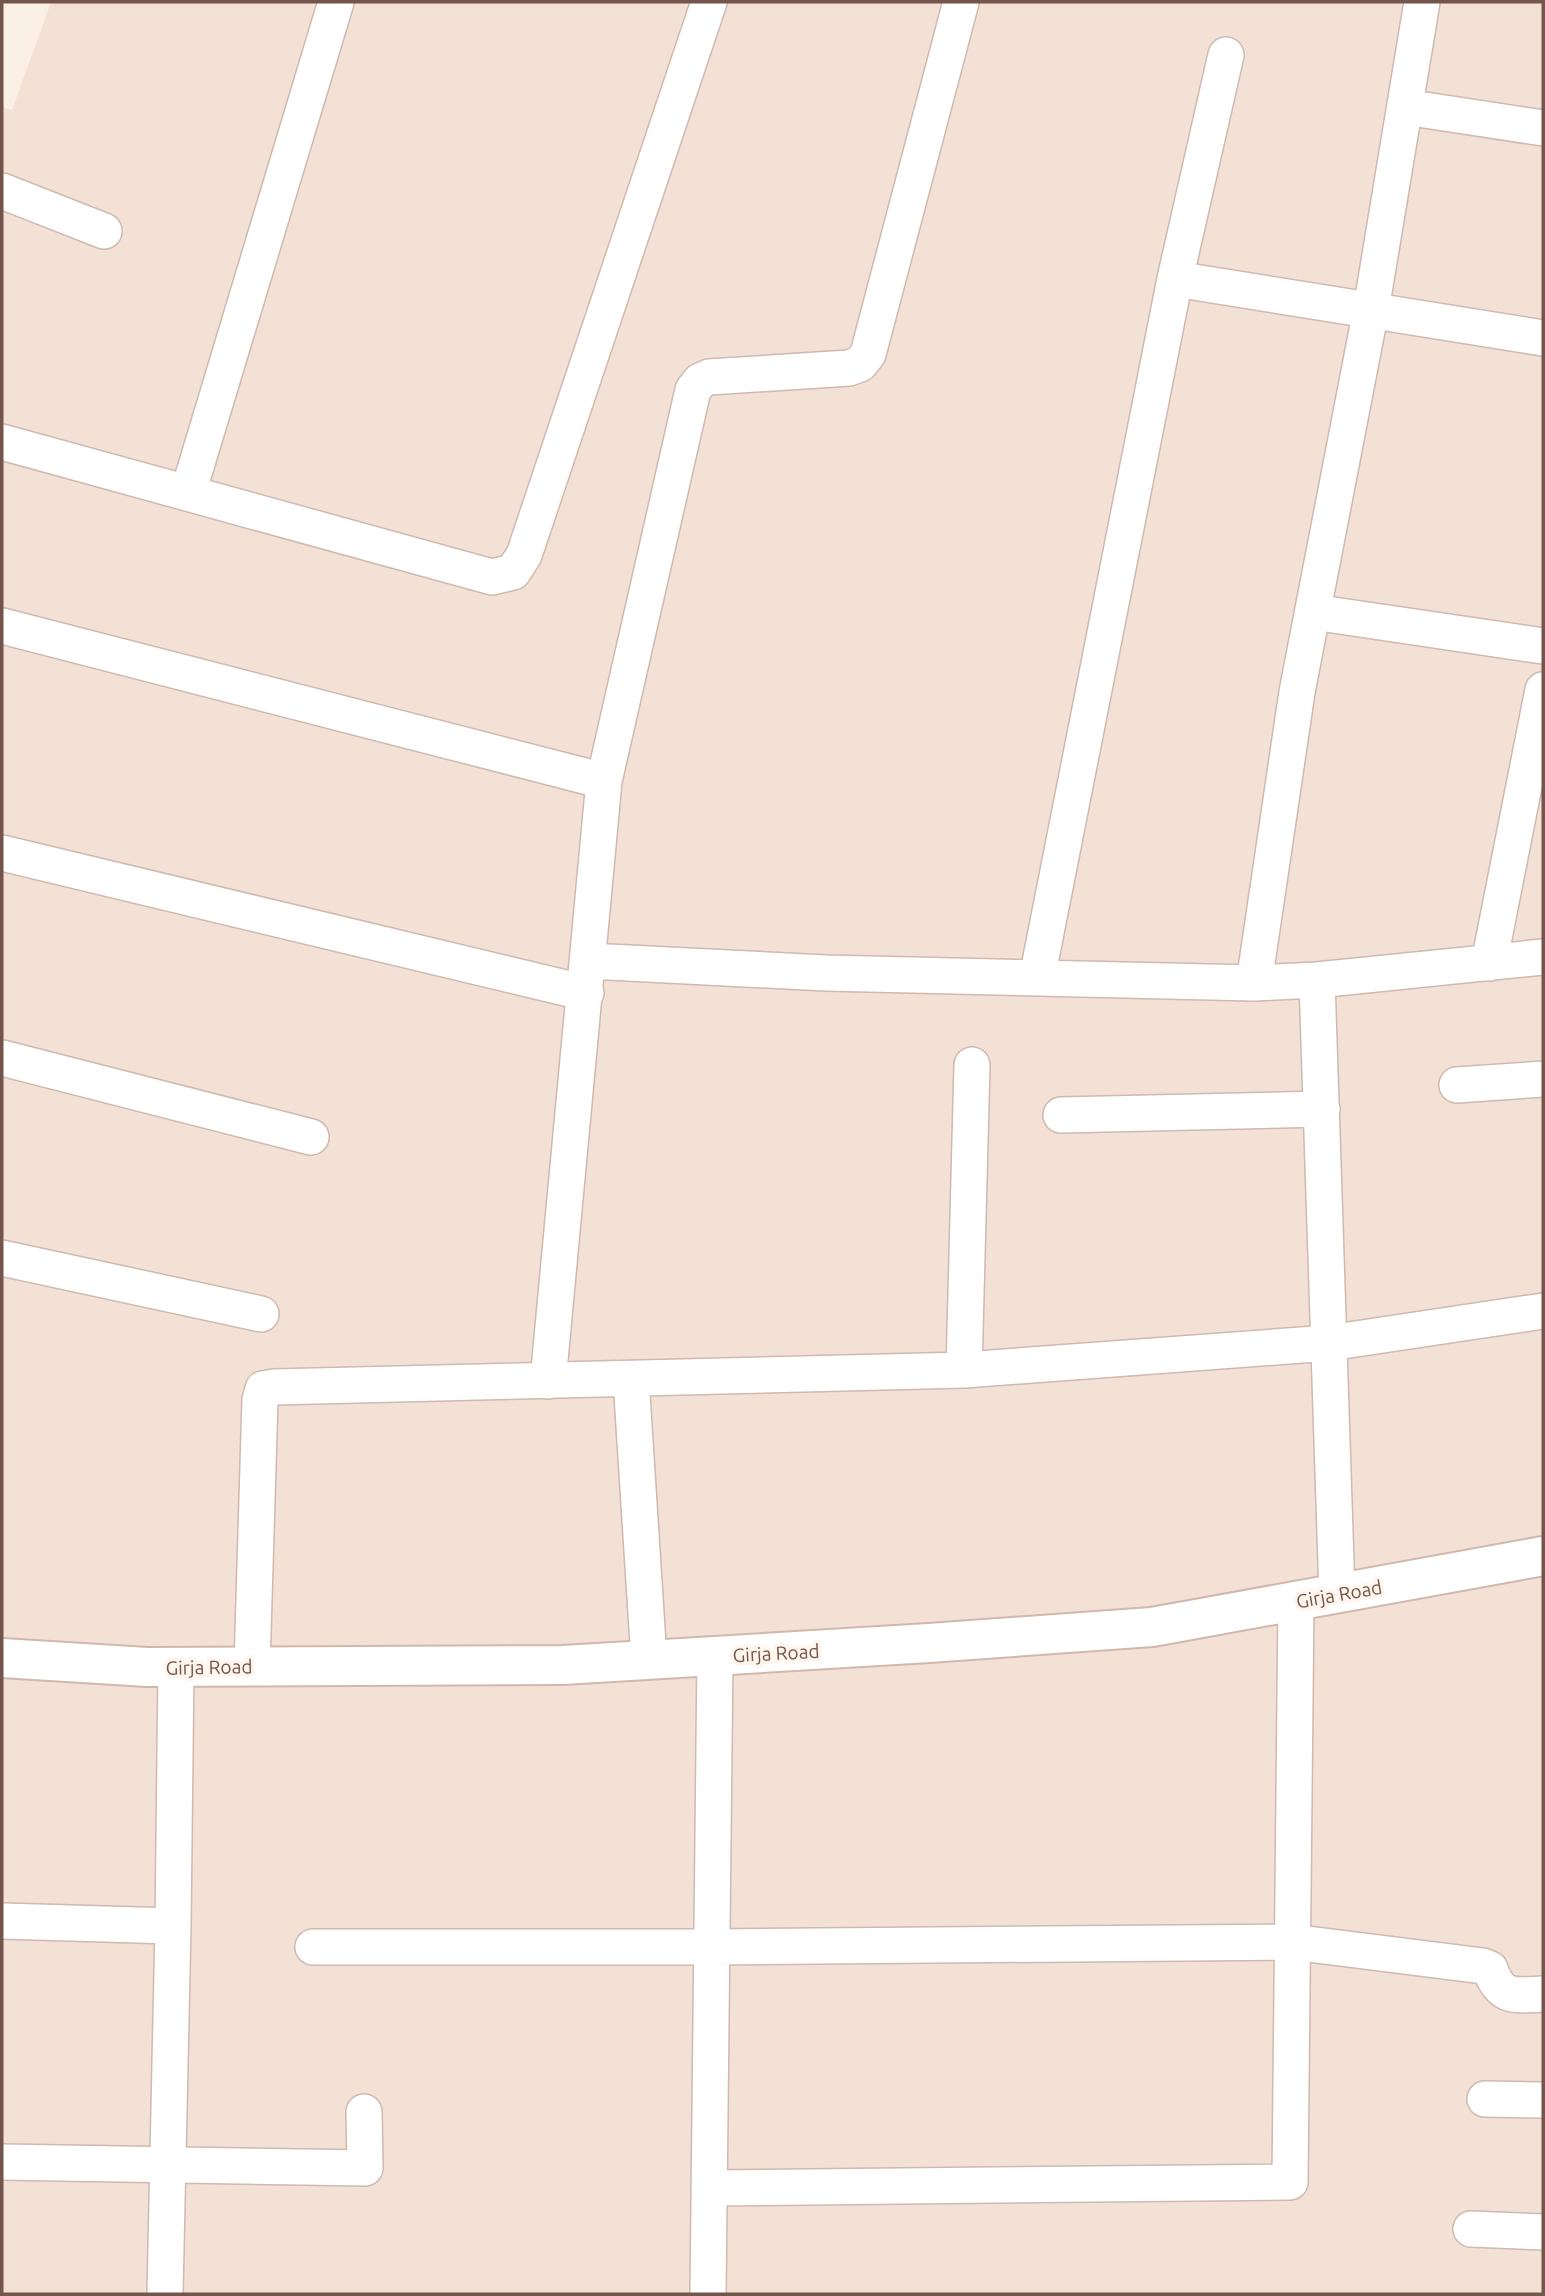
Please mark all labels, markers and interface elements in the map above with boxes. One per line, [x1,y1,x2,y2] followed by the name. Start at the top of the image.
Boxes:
[1294,1576,1384,1612] street label: Girja Road
[732,1640,820,1666] street label: Girja Road
[165,1655,253,1679] street label: Girja Road

